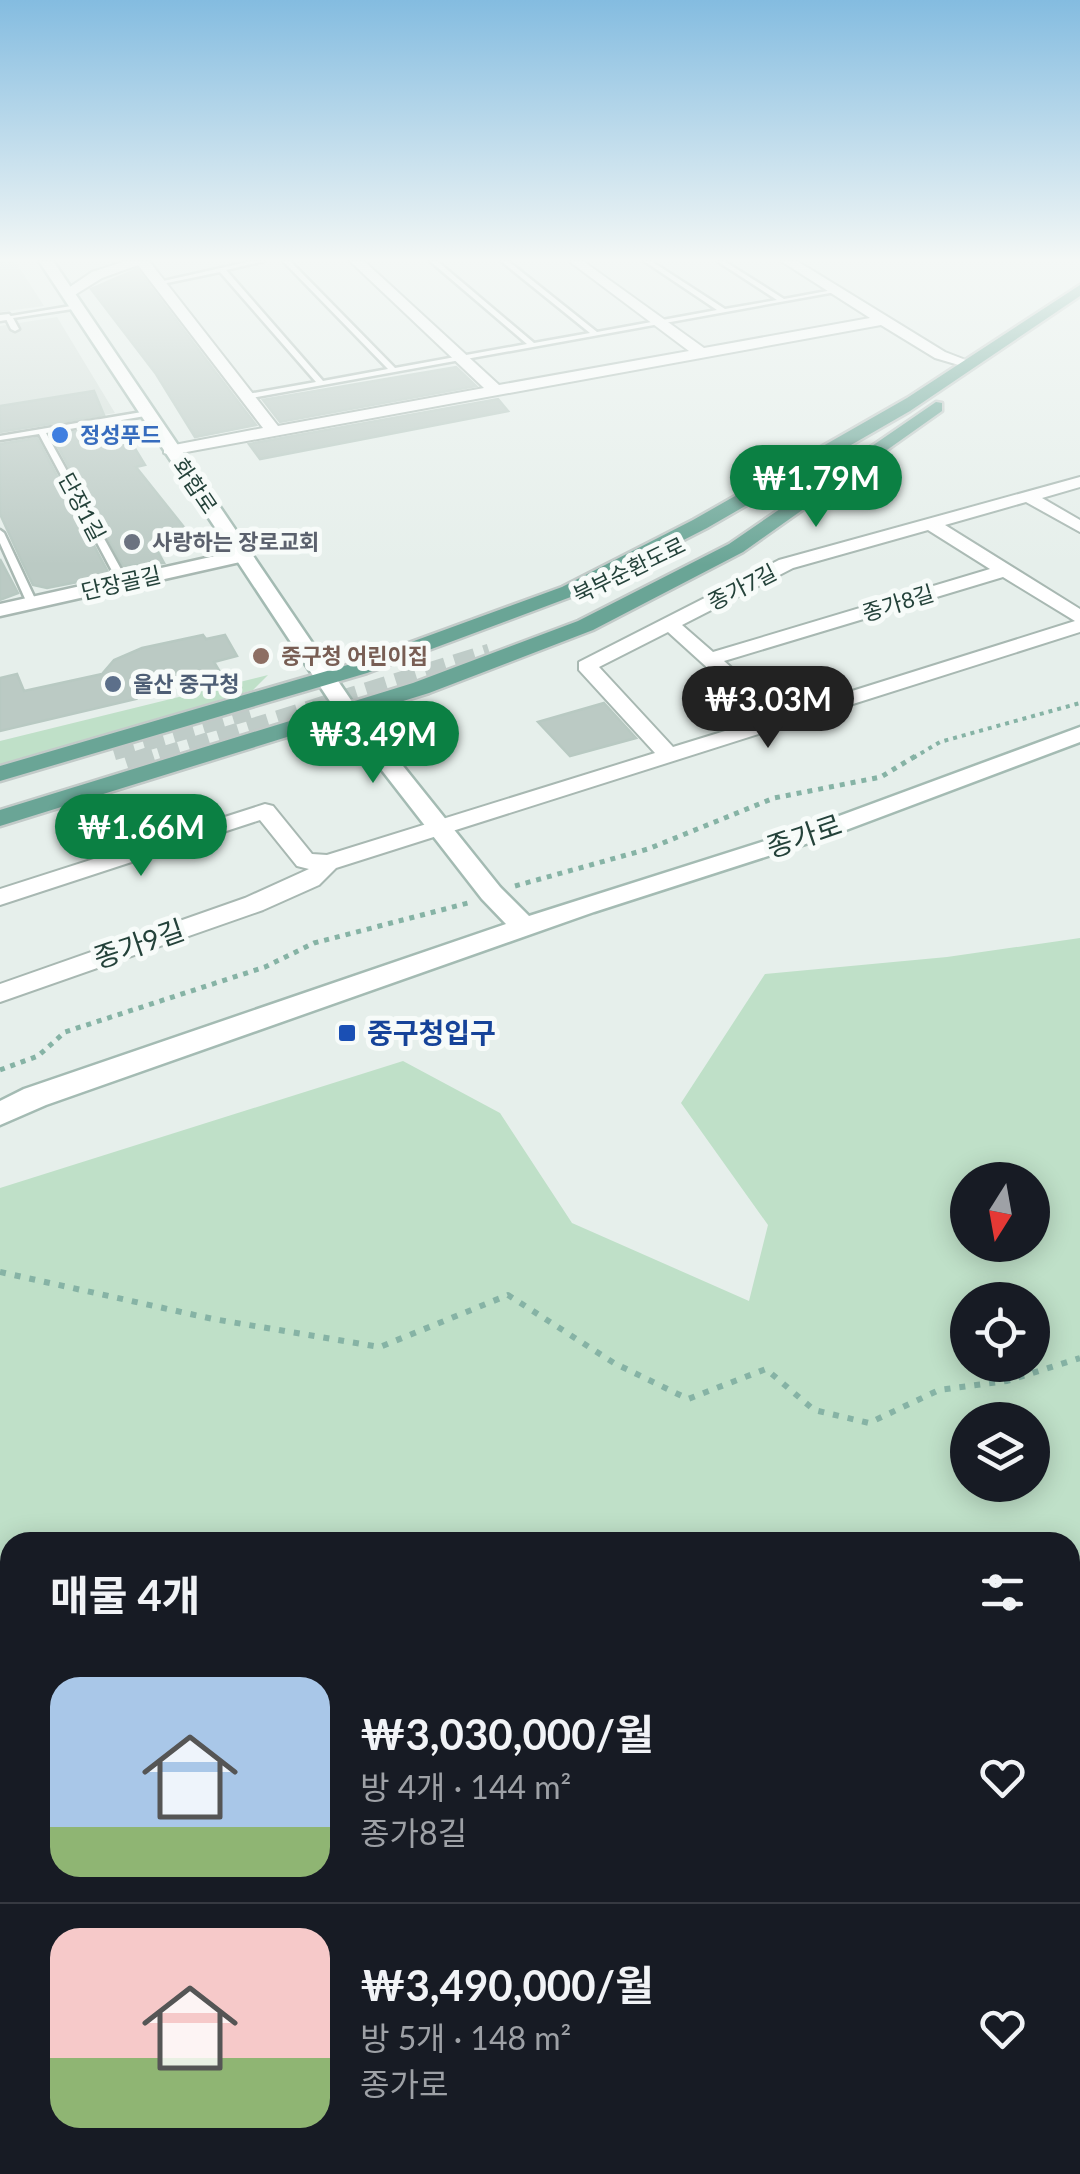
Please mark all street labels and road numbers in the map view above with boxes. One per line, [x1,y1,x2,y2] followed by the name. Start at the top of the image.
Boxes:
[167,453,224,518] street label: 화합로
[53,468,112,546] street label: 단장1길
[568,531,689,608] street label: 북부순환도로
[703,558,781,615] street label: 종가7길
[78,560,163,605] street label: 단장골길
[859,579,937,626] street label: 종가8길
[762,806,846,864] street label: 종가로
[89,912,188,974] street label: 종가9길

